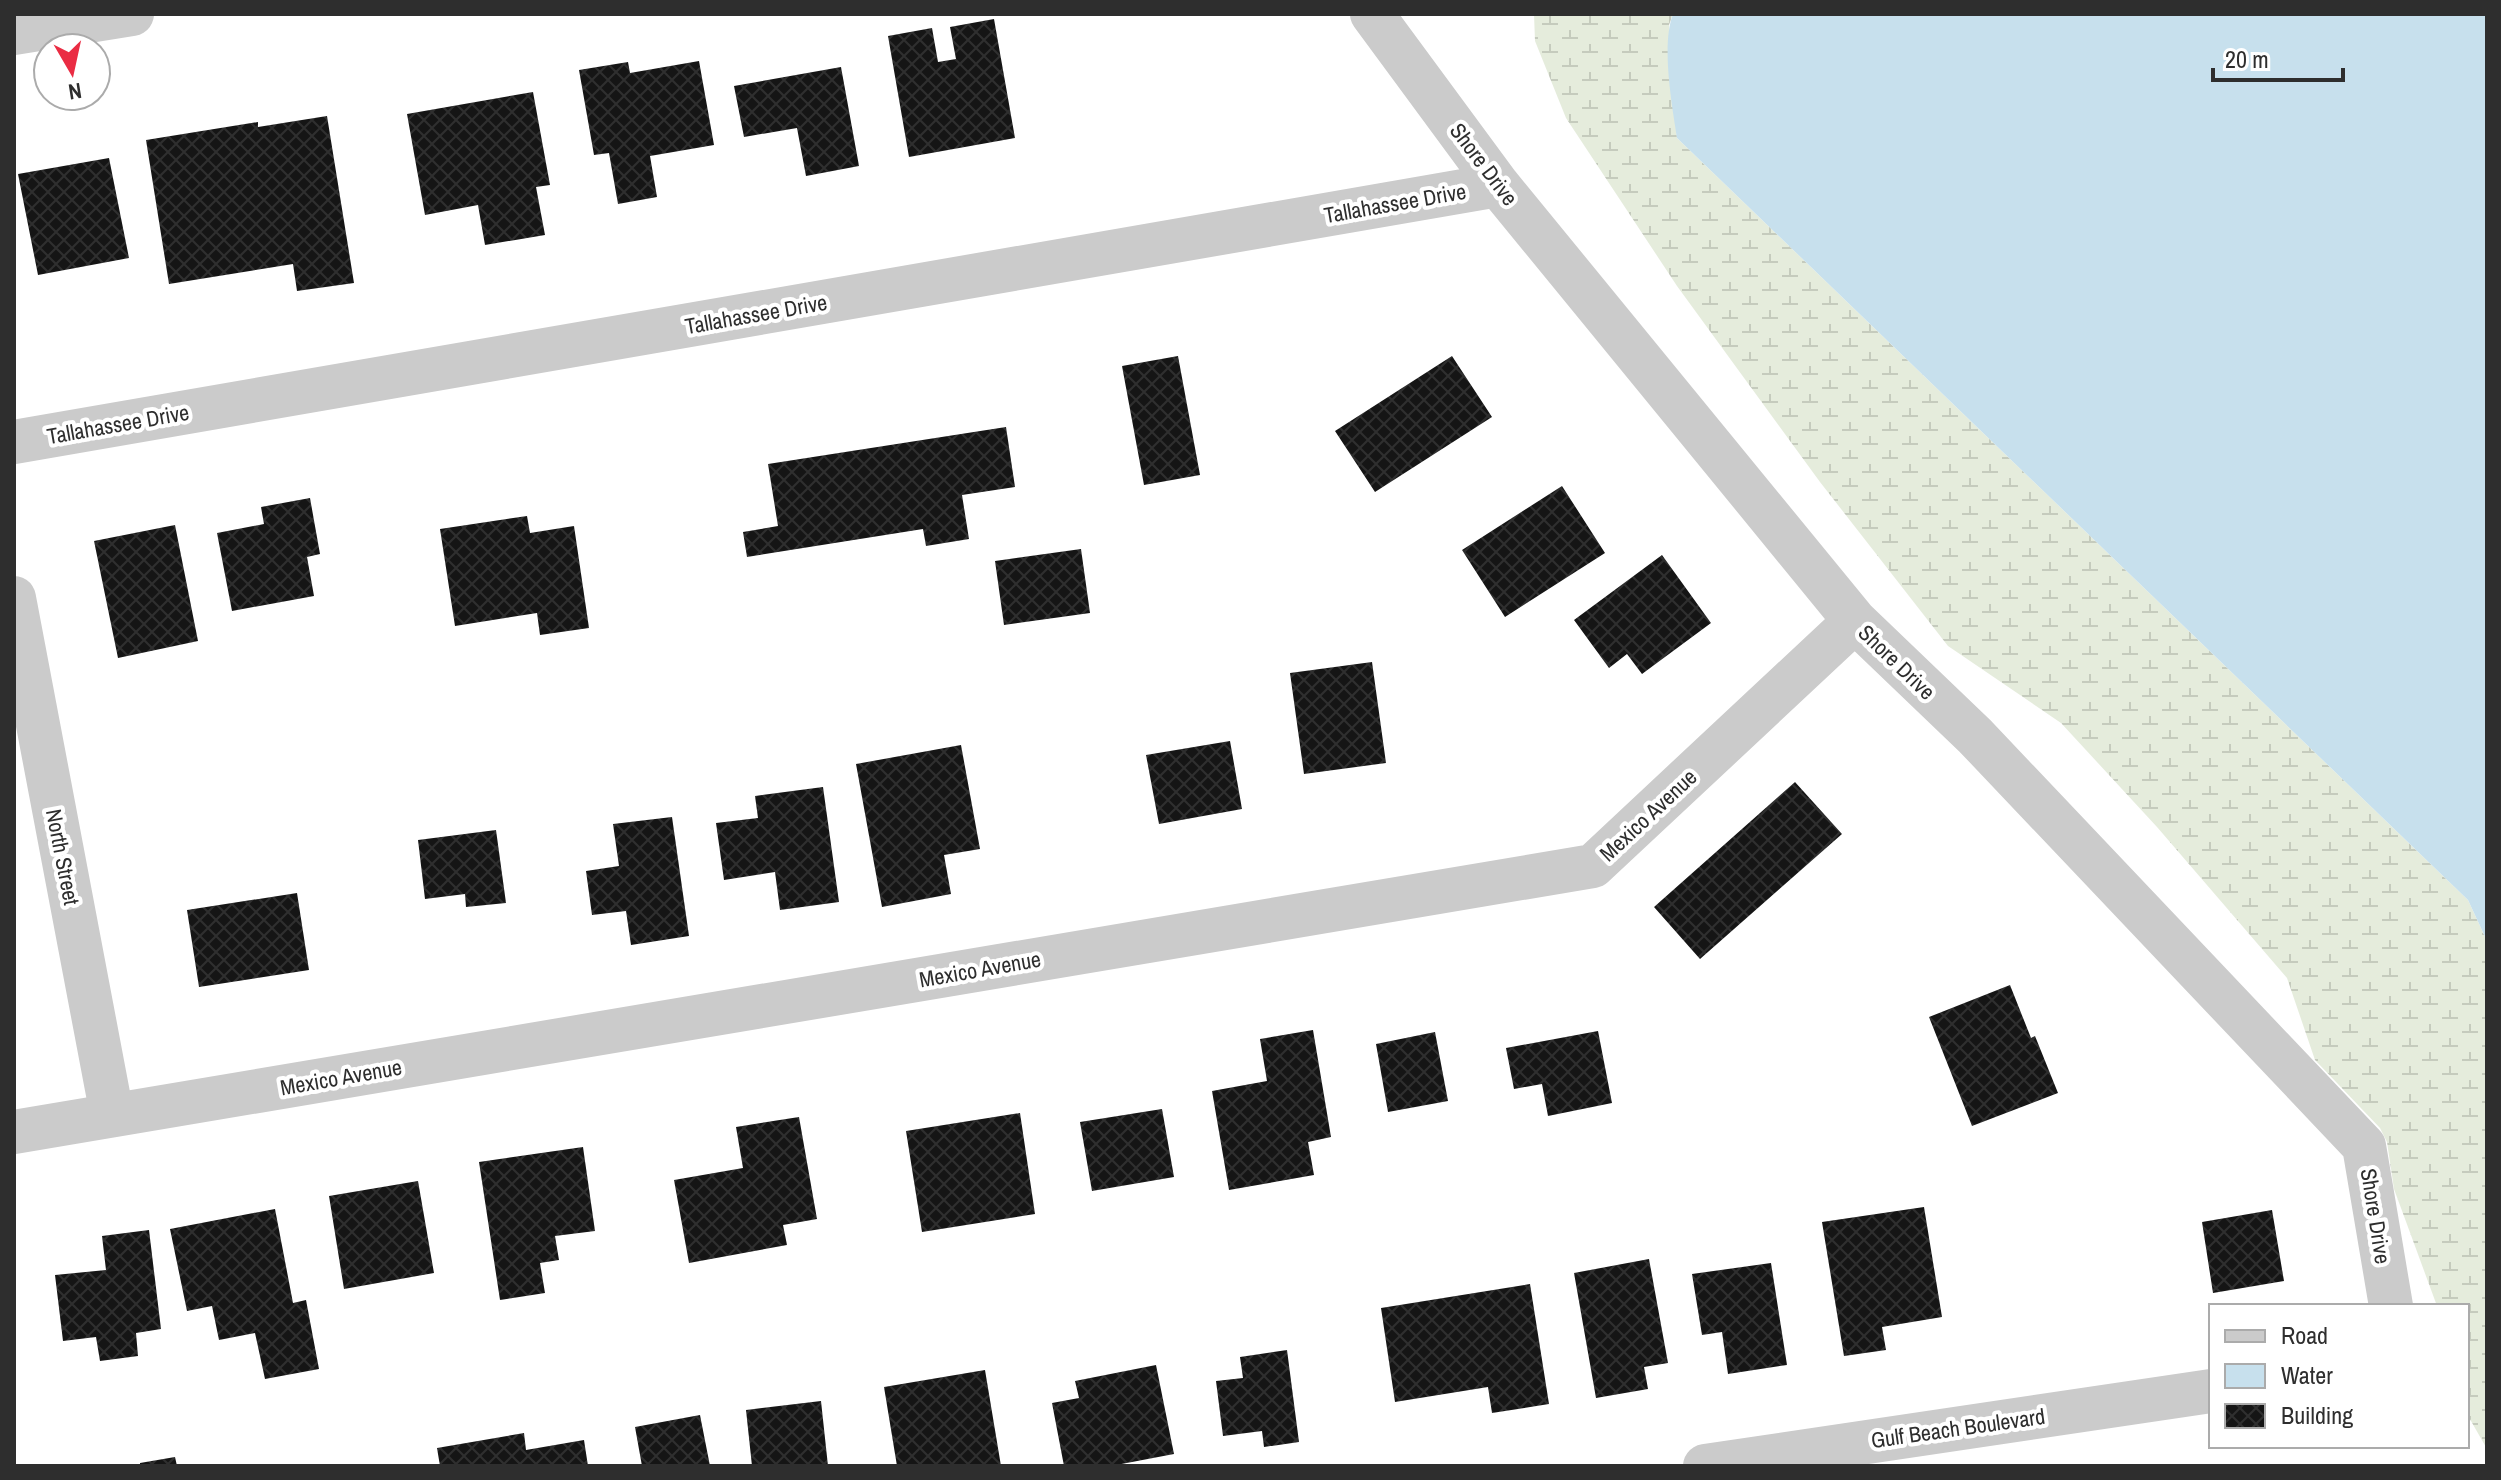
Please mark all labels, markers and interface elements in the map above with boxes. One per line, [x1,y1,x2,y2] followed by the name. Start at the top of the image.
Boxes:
[32,32,112,112] north arrow
[2213,32,2343,82] scale bar
[2225,43,2269,75] text: 20 m
[66,76,84,108] text: N
[1443,117,1525,211] street label: Shore Drive
[1322,176,1468,230] street label: Tallahassee Drive
[683,287,829,341] street label: Tallahassee Drive
[45,397,191,451] street label: Tallahassee Drive
[1852,618,1942,706] street label: Shore Drive
[1593,762,1703,868] street label: Mexico Avenue
[39,806,87,908] street label: North Street
[917,944,1043,994] street label: Mexico Avenue
[278,1052,404,1102] street label: Mexico Avenue
[2354,1166,2398,1266] street label: Shore Drive
[2209,1304,2469,1448] legend
[2281,1319,2328,1351] text: Road
[2281,1359,2333,1391] text: Water
[2281,1399,2353,1431] text: Building
[1869,1401,2047,1455] street label: Gulf Beach Boulevard

